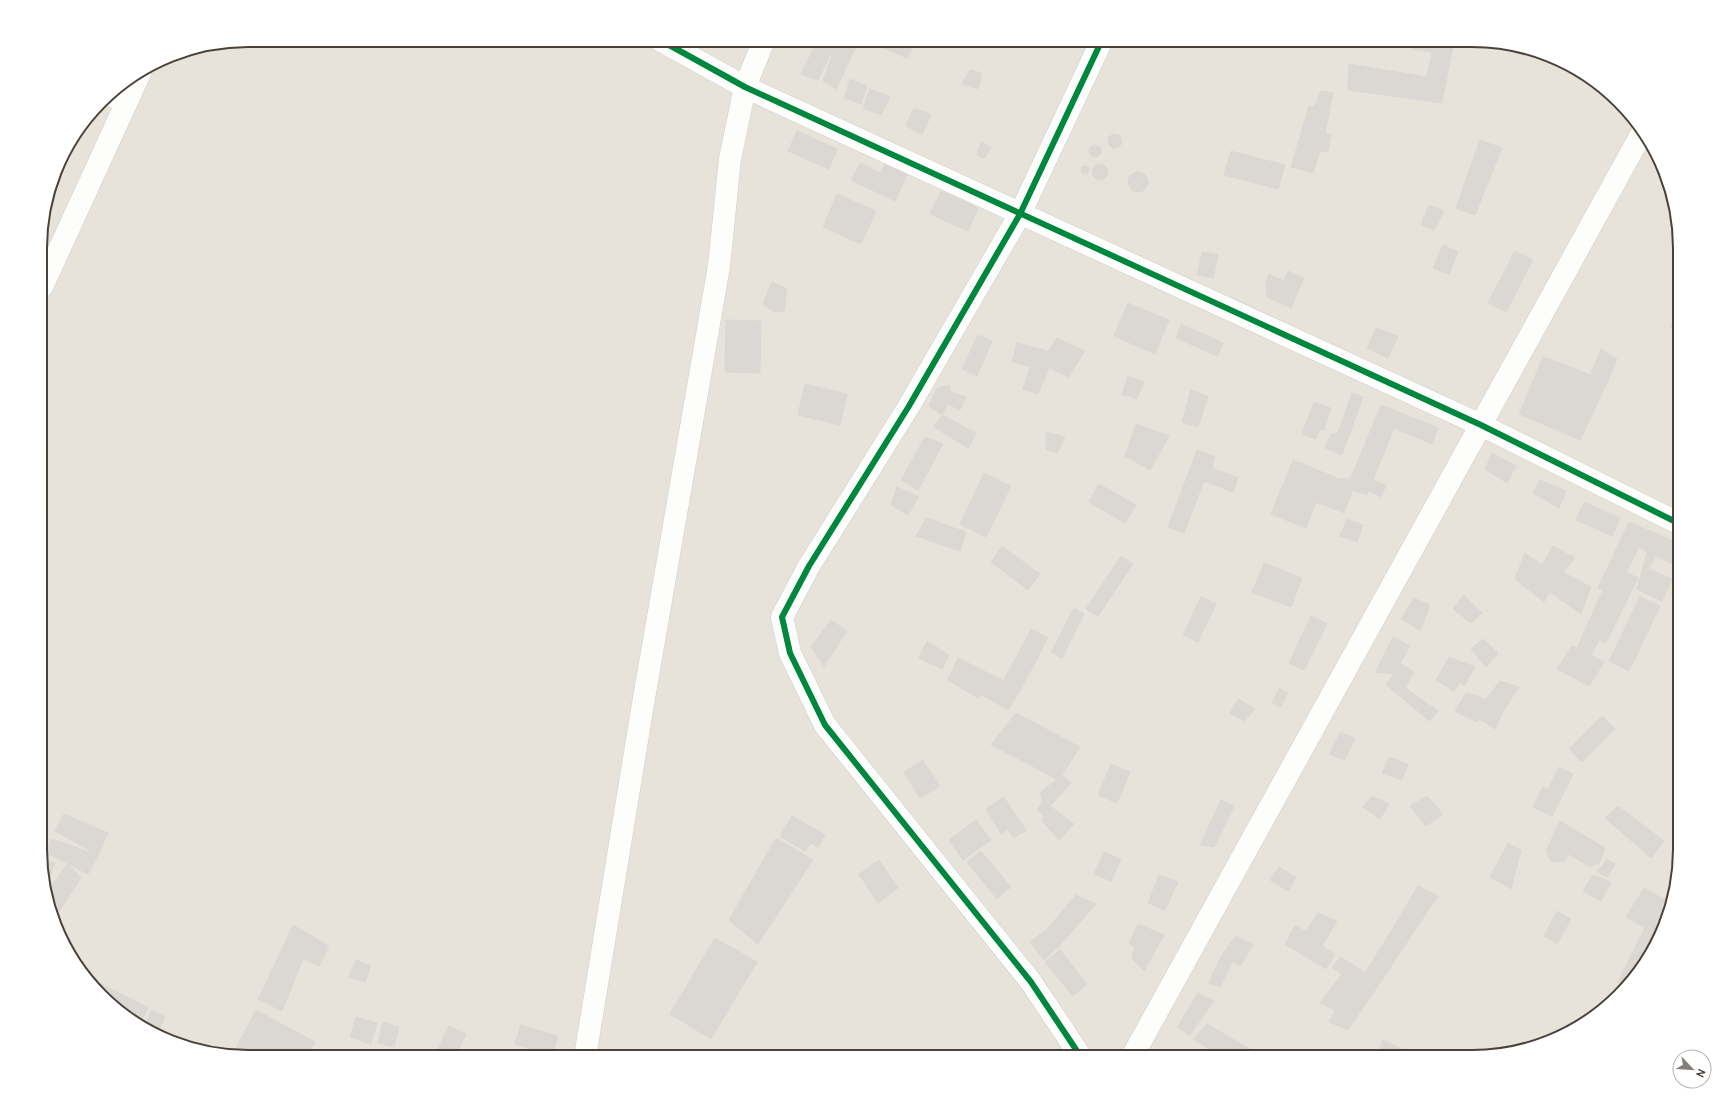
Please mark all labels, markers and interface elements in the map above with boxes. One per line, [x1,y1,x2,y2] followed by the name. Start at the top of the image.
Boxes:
[1672,1049,1712,1089] north arrow
[1693,1067,1709,1080] text: N

